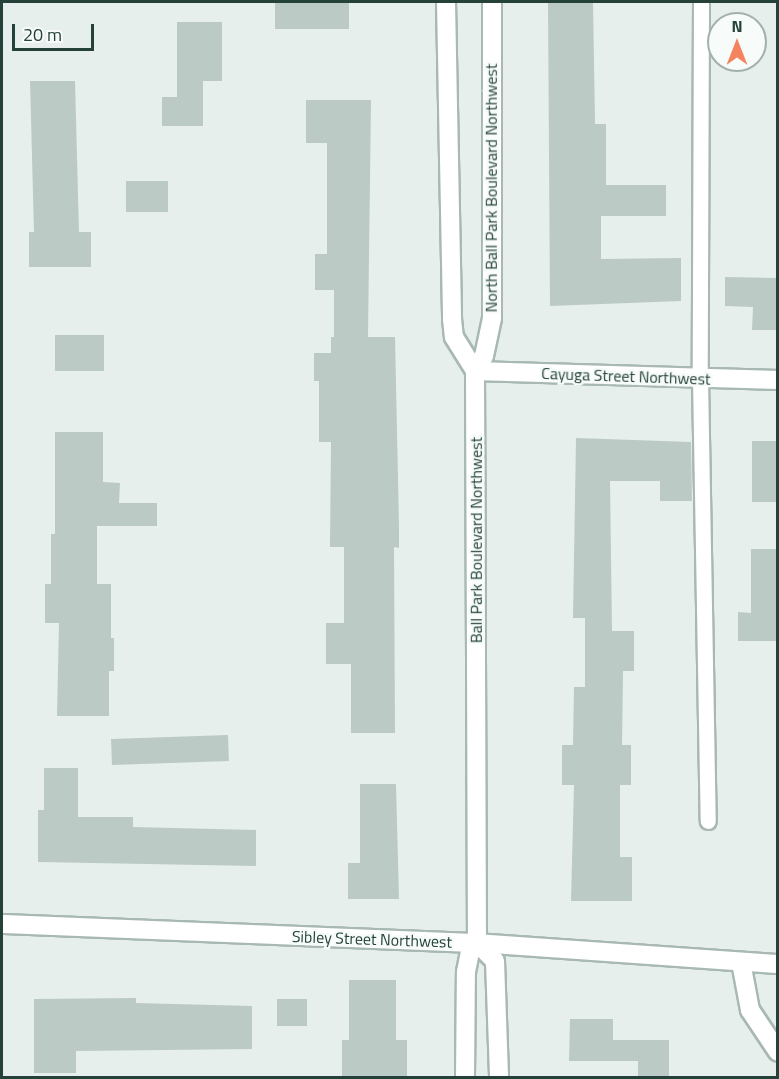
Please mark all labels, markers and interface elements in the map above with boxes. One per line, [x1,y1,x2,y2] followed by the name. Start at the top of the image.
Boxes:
[15,12,98,50] scale bar
[707,12,767,72] north arrow
[731,14,743,38] text: N
[23,21,62,48] text: 20 m
[481,64,501,312] street label: North Ball Park Boulevard Northwest
[541,363,711,389] street label: Cayuga Street Northwest
[466,437,486,643] street label: Ball Park Boulevard Northwest
[292,927,452,951] street label: Sibley Street Northwest

